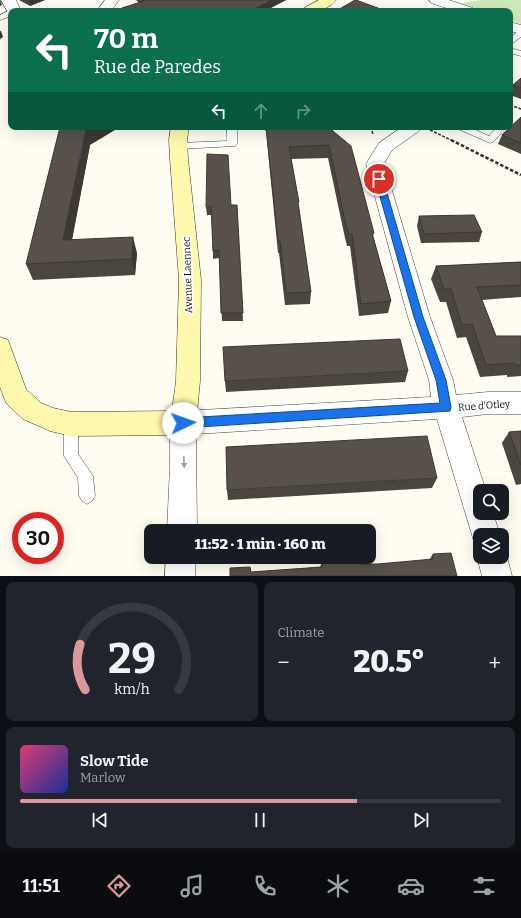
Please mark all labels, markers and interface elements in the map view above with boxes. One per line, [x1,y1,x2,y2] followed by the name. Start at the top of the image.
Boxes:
[94,22,158,55] text: 70 m
[28,24,80,76] icon: left
[94,56,221,78] text: Rue de Paredes
[208,100,230,122] icon: left
[250,100,272,122] icon: ahead
[292,100,314,122] icon: right
[362,162,396,196] pin
[368,168,390,190] icon: arrive
[181,236,195,314] street label: Avenue Laennec
[458,398,511,414] street label: Rue d'Otley
[162,402,204,444] position arrow
[181,456,187,469] one-way arrow
[473,484,509,564] map controls
[473,484,509,520] button: search
[12,512,64,564] speed limit sign: 30
[473,528,509,564] button: layers
[194,535,326,553] text: 11:52 · 1 min · 160 m
[278,625,324,640] text: Climate
[108,633,156,683] text: 29
[353,644,425,680] text: 20.5°
[278,649,290,676] text: −
[488,649,501,676] text: +
[114,680,150,697] text: km/h
[80,752,148,770] text: Slow Tide
[80,770,125,785] text: Marlow
[89,809,111,831] icon: previous
[249,809,271,831] icon: pause
[410,809,432,831] icon: next
[105,872,133,900] icon: directions
[178,872,206,900] icon: music
[251,872,279,900] icon: phone
[324,872,352,900] icon: climate
[397,872,425,900] icon: car
[470,872,498,900] icon: filters
[23,875,60,897] text: 11:51

